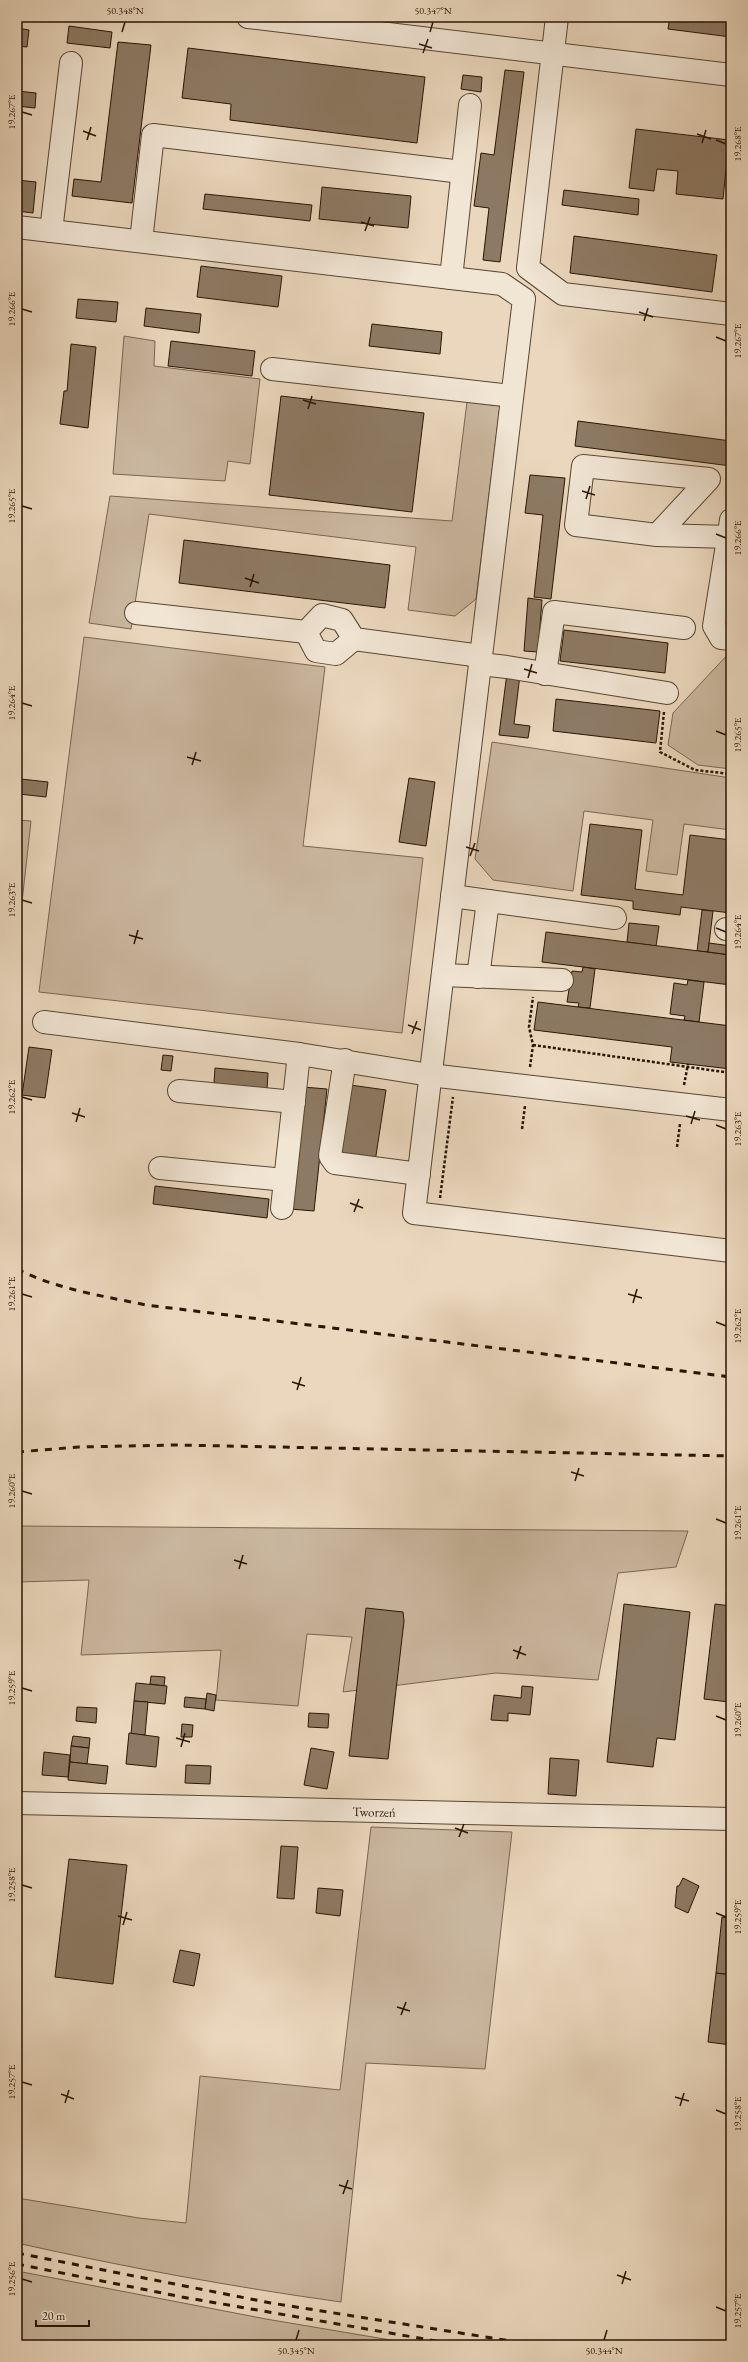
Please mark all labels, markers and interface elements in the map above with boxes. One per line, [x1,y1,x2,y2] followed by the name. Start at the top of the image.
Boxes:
[106,4,144,17] text: 50.348°N
[414,4,452,17] text: 50.347°N
[5,94,18,129] text: 19.267°E
[731,126,744,161] text: 19.268°E
[5,291,18,326] text: 19.266°E
[731,323,744,358] text: 19.267°E
[5,488,18,523] text: 19.265°E
[731,520,744,555] text: 19.266°E
[5,685,18,720] text: 19.264°E
[731,717,744,752] text: 19.265°E
[5,882,18,917] text: 19.263°E
[731,914,744,949] text: 19.264°E
[5,1079,18,1114] text: 19.262°E
[731,1111,744,1146] text: 19.263°E
[5,1276,18,1311] text: 19.261°E
[731,1308,744,1343] text: 19.262°E
[5,1473,18,1508] text: 19.260°E
[731,1505,744,1540] text: 19.261°E
[5,1670,18,1705] text: 19.259°E
[731,1702,744,1737] text: 19.260°E
[352,1803,396,1821] street label: Tworzeń
[5,1867,18,1902] text: 19.258°E
[731,1899,744,1934] text: 19.259°E
[5,2064,18,2099] text: 19.257°E
[731,2096,744,2131] text: 19.258°E
[5,2261,18,2296] text: 19.256°E
[731,2293,744,2328] text: 19.257°E
[36,2302,89,2328] scale bar
[42,2308,66,2324] text: 20 m
[277,2344,315,2357] text: 50.345°N
[585,2344,623,2357] text: 50.344°N

